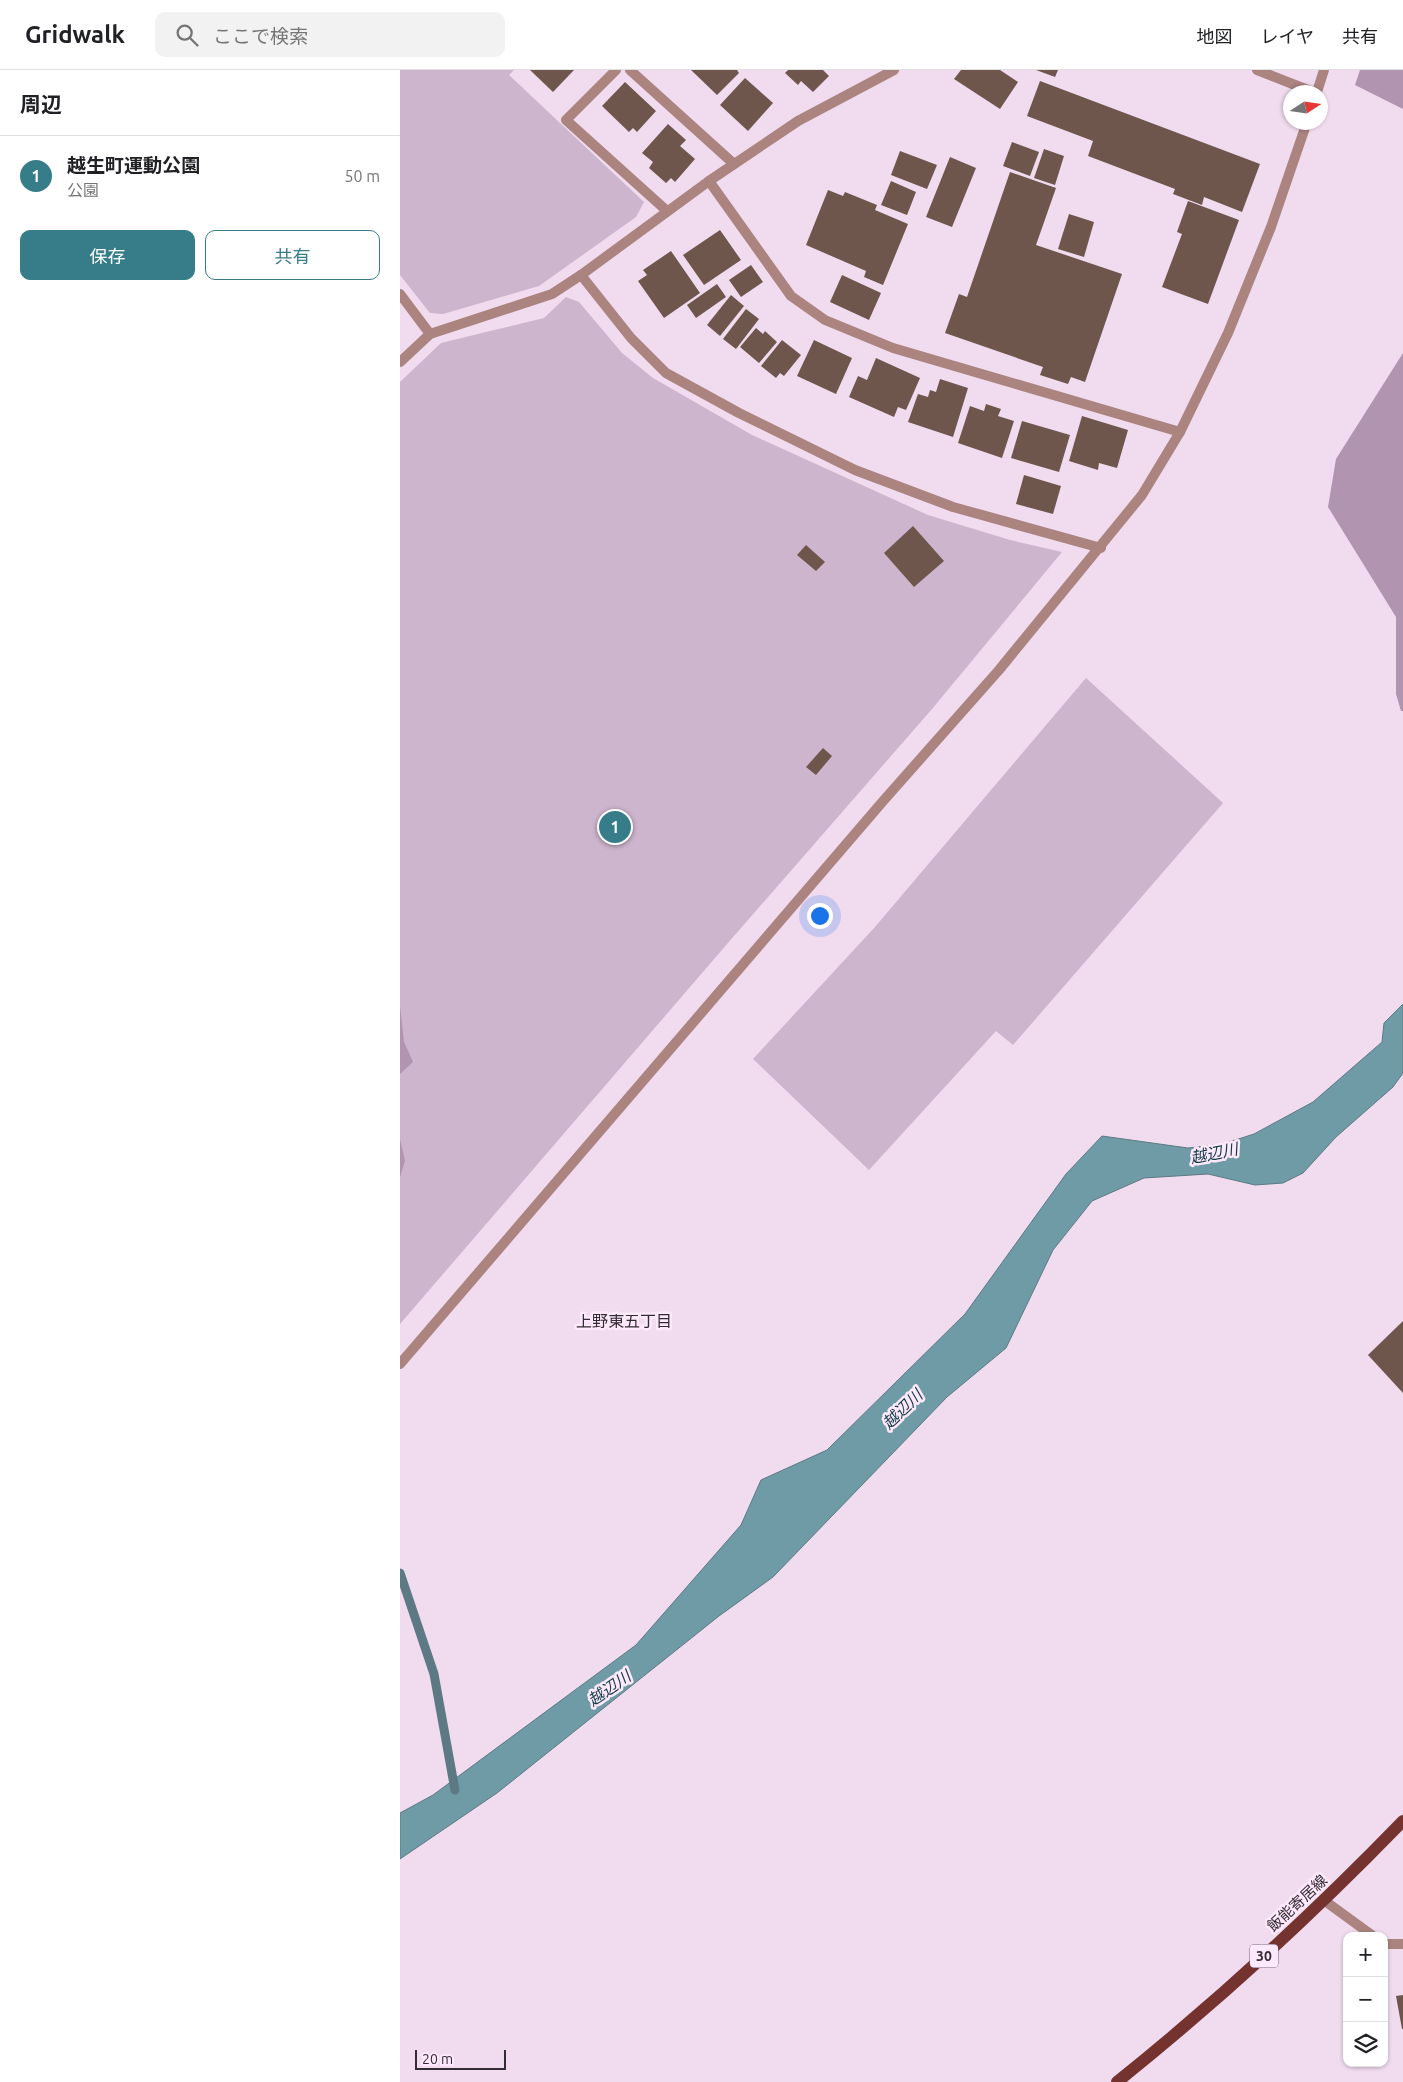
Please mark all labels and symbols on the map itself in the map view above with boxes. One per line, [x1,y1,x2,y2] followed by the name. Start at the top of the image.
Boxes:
[1283,85,1328,130] north arrow
[599,808,631,846] pin: 1
[807,903,833,929] your location
[1189,1139,1241,1166] water label: 越辺川
[576,1312,672,1330] district label: 上野東五丁目
[878,1384,927,1432] water label: 越辺川
[584,1666,635,1709] water label: 越辺川
[1264,1871,1330,1935] street label: 飯能寄居線
[1250,1944,1278,1968] road number: 30
[415,2047,506,2070] scale bar

